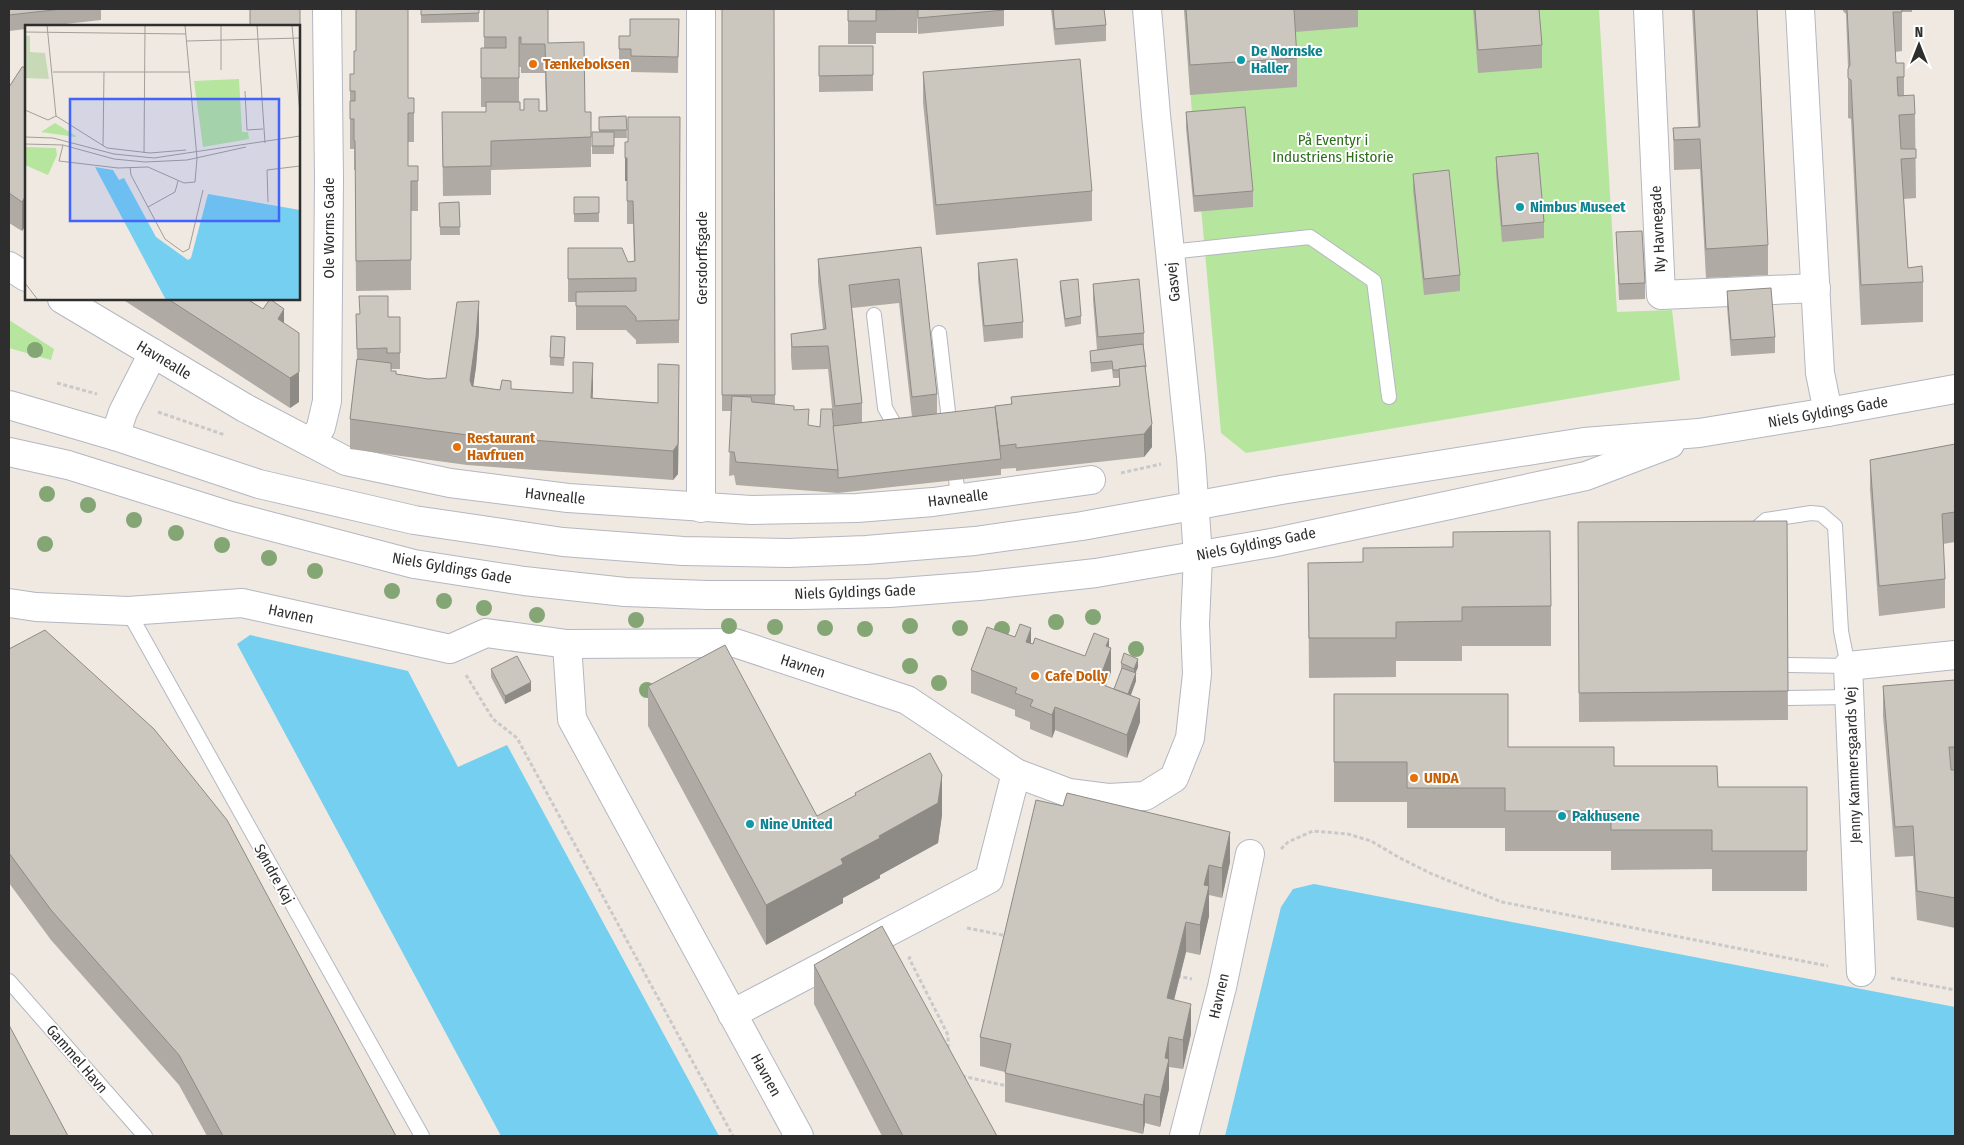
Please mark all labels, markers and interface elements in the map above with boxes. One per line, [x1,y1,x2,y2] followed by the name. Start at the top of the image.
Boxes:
[1894,20,1944,70] north arrow
[1915,24,1923,41] text: N
[25,25,300,300] inset map
[1251,42,1323,77] place label: De Nornske Haller
[1235,54,1247,66] marker: De Nornske Haller
[543,55,630,73] place label: Tænkeboksen
[527,58,539,70] marker: Tænkeboksen
[1272,131,1394,166] park label: På Eventyr i Industriens Historie
[320,177,338,279] street label: Ole Worms Gade
[1647,185,1669,273] street label: Ny Havnegade
[1530,198,1626,216] place label: Nimbus Museet
[1514,201,1526,213] marker: Nimbus Museet
[693,211,711,305] street label: Gersdorffsgade
[1162,261,1184,303] street label: Gasvej
[133,337,195,383] street label: Havnealle
[1767,393,1889,431] street label: Niels Gyldings Gade
[467,429,536,464] place label: Restaurant Havfruen
[451,441,463,453] marker: Restaurant Havfruen
[524,484,586,508] street label: Havnealle
[927,485,989,511] street label: Havnealle
[1195,524,1317,564] street label: Niels Gyldings Gade
[391,549,513,587] street label: Niels Gyldings Gade
[794,581,916,603] street label: Niels Gyldings Gade
[267,600,315,628] street label: Havnen
[778,650,828,682] street label: Havnen
[1045,667,1109,685] place label: Cafe Dolly
[1029,670,1041,682] marker: Cafe Dolly
[1841,686,1865,844] street label: Jenny Kammersgaards Vej
[1424,769,1460,787] place label: UNDA
[1408,772,1420,784] marker: UNDA
[1572,807,1640,825] place label: Pakhusene
[1556,810,1568,822] marker: Pakhusene
[760,815,833,833] place label: Nine United
[744,818,756,830] marker: Nine United
[250,841,298,907] street label: Søndre Kaj
[1205,972,1233,1020] street label: Havnen
[42,1021,112,1097] street label: Gammel Havn
[747,1050,785,1100] street label: Havnen

